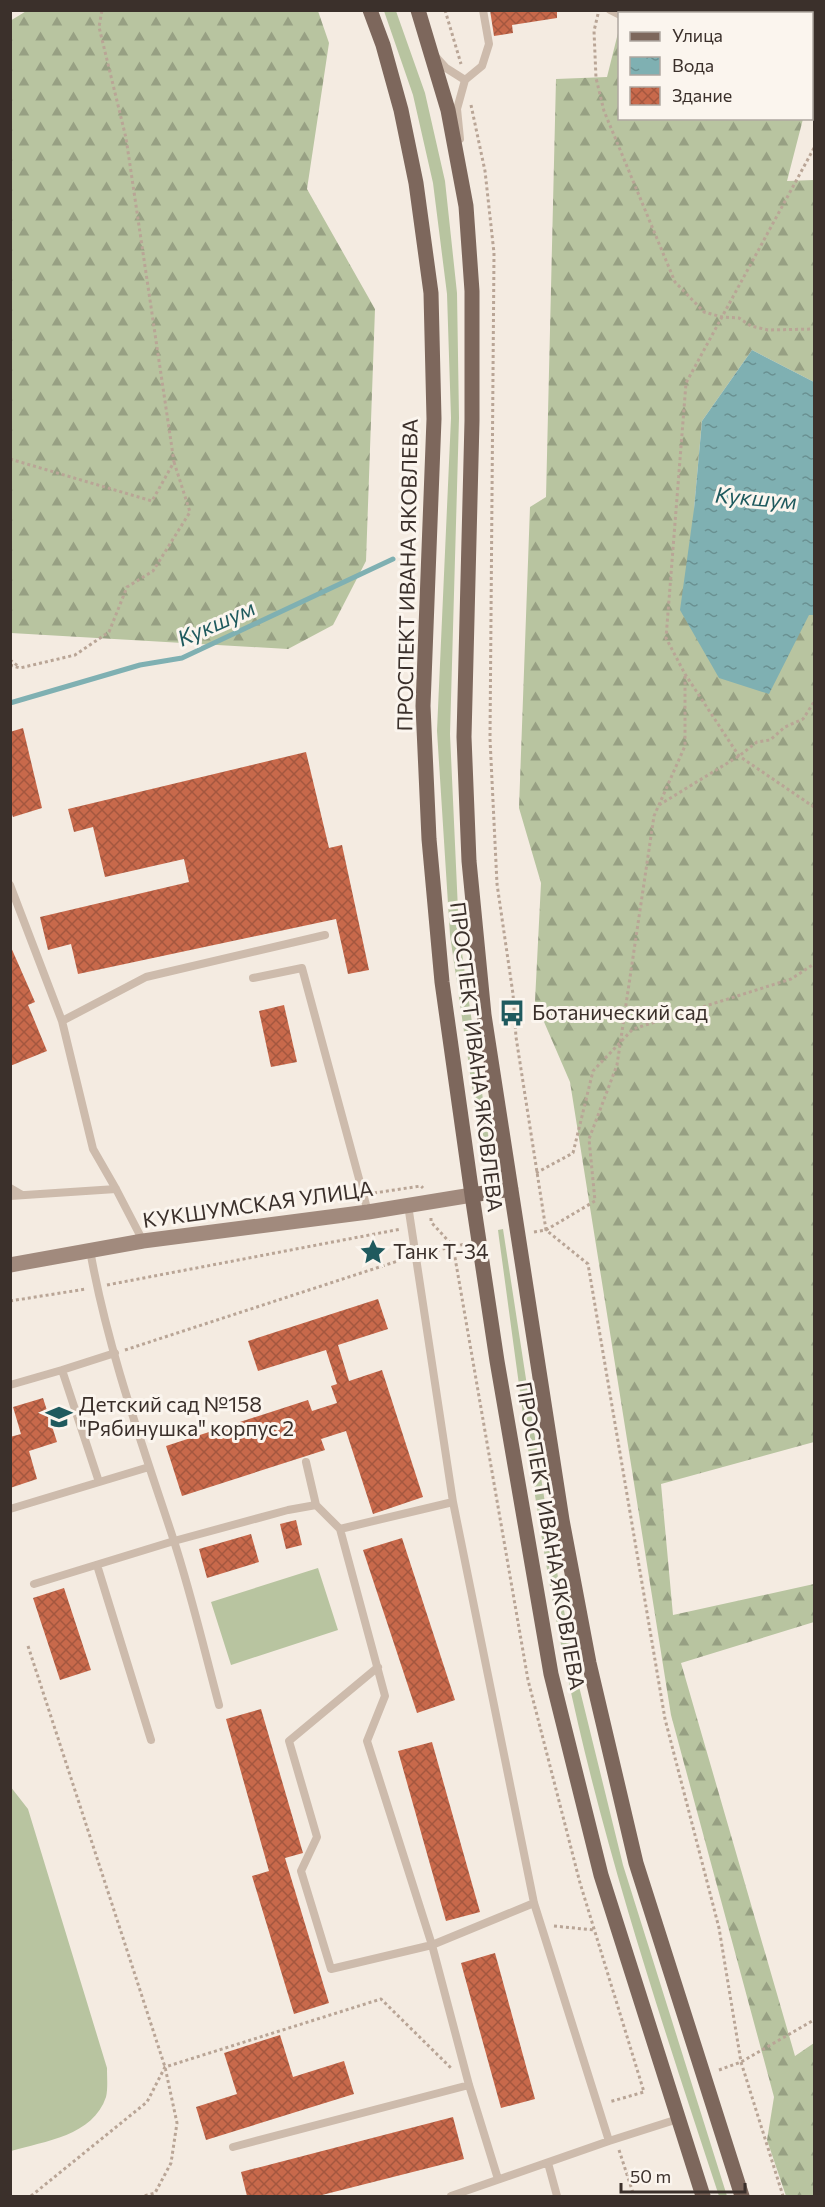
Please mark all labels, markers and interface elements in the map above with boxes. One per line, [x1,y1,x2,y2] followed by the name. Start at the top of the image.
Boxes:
[618,12,813,120] legend
[672,24,723,46] text: Улица
[672,54,714,76] text: Вода
[672,84,732,106] text: Здание
[391,418,422,731] street label: ПРОСПЕКТ ИВАНА ЯКОВЛЕВА
[714,480,798,515] water label: Кукшум
[173,594,259,652] water label: Кукшум
[446,900,509,1213] street label: ПРОСПЕКТ ИВАНА ЯКОВЛЕВА
[497,998,527,1028] bus stop icon: Ботанический сад
[532,999,708,1024] place label: Ботанический сад
[141,1175,375,1232] street label: КУКШУМСКАЯ УЛИЦА
[358,1237,388,1267] place icon: Танк Т-34
[393,1238,489,1263] place label: Танк Т-34
[512,1380,591,1692] street label: ПРОСПЕКТ ИВАНА ЯКОВЛЕВА
[79,1391,294,1440] place label: Детский сад №158 "Рябинушка" корпус 2
[44,1402,74,1432] school or university icon: Детский сад №158 "Рябинушка" корпус 2
[621,2156,746,2194] scale bar
[630,2165,671,2187] text: 50 m

